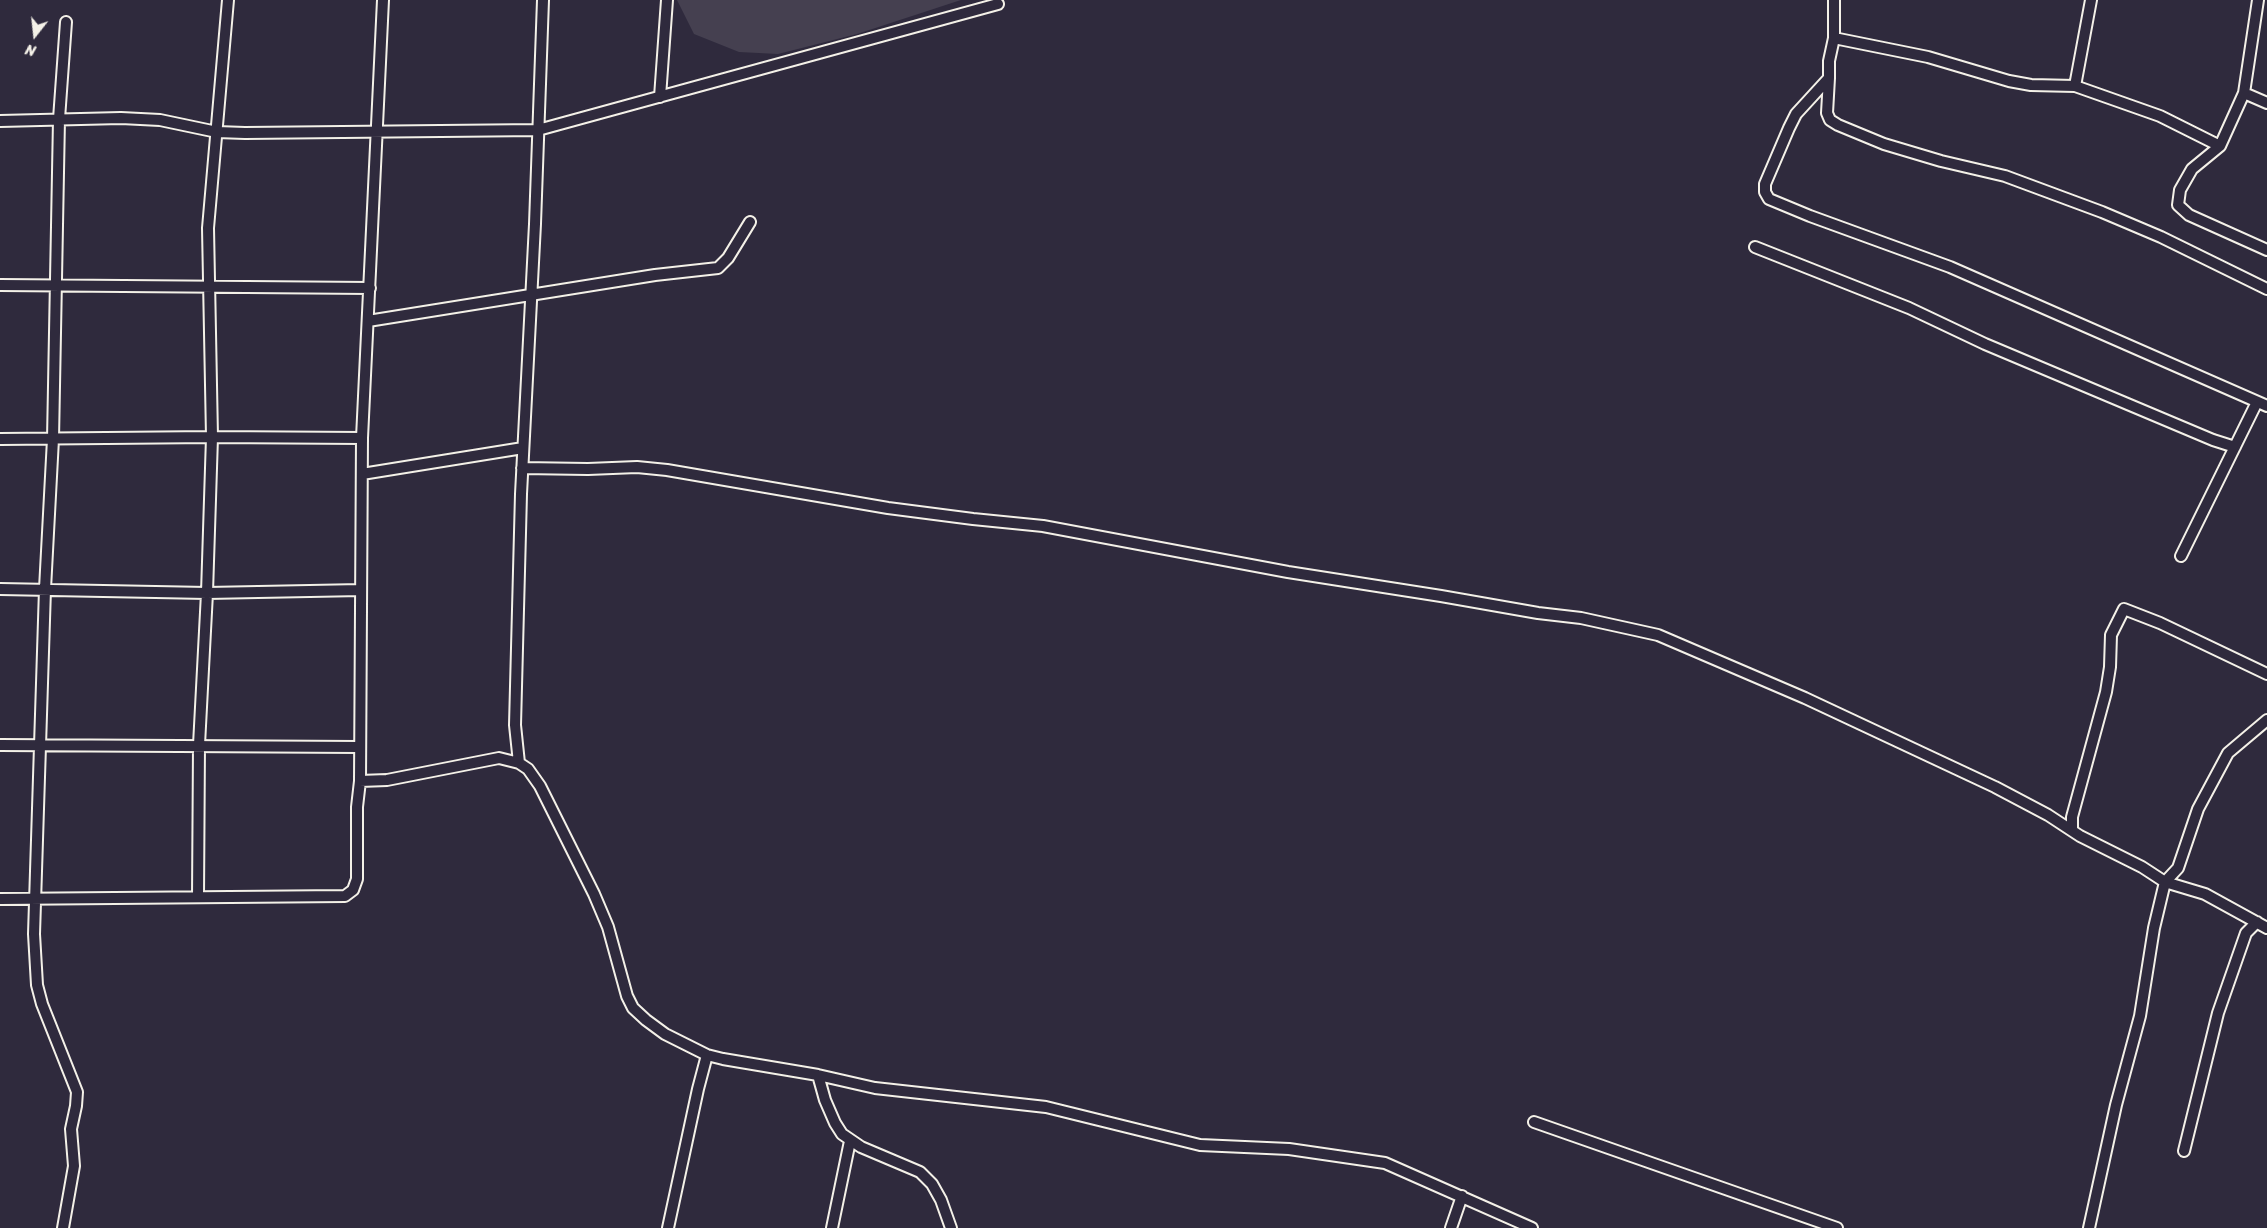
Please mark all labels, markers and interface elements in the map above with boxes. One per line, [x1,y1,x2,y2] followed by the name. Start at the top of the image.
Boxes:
[10,10,60,60] north arrow
[23,37,39,63] text: N

